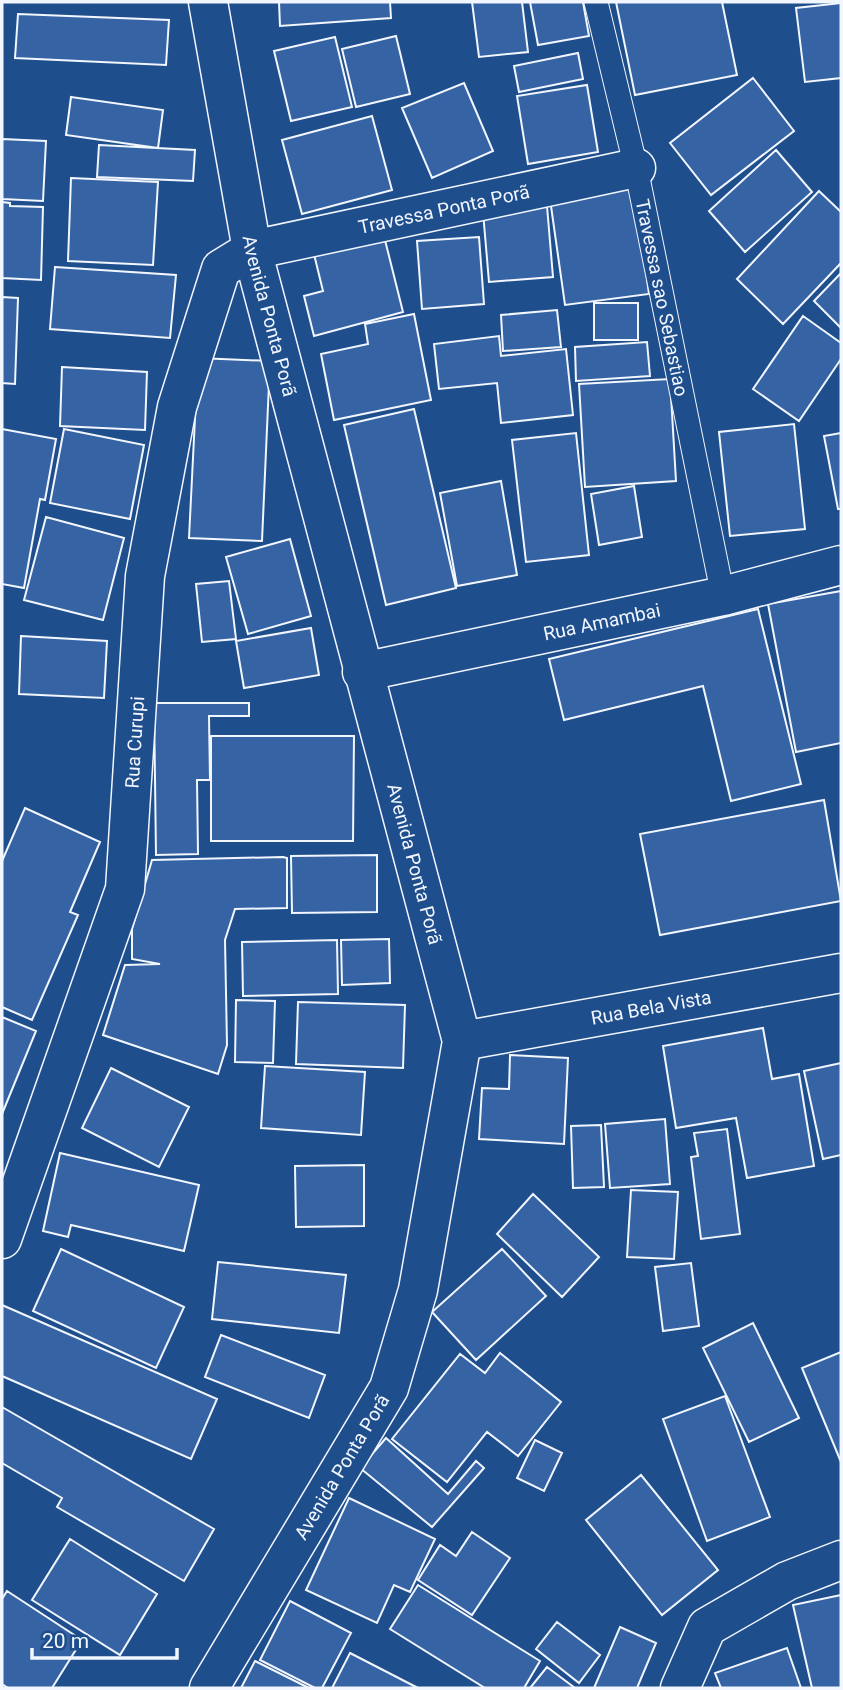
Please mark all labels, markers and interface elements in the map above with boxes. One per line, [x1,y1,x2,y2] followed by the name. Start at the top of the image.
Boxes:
[356,180,532,238] street label: Travessa Ponta Porã
[631,197,694,398] street label: Travessa sao Sebastiao
[238,234,302,399] street label: Avenida Ponta Porã
[541,598,662,645] street label: Rua Amambai
[120,695,149,789] street label: Rua Curupi
[383,781,447,947] street label: Avenida Ponta Porã
[589,985,713,1029] street label: Rua Bela Vista
[290,1390,394,1544] street label: Avenida Ponta Porã
[32,1616,177,1660] scale bar
[42,1629,89,1653] text: 20 m

